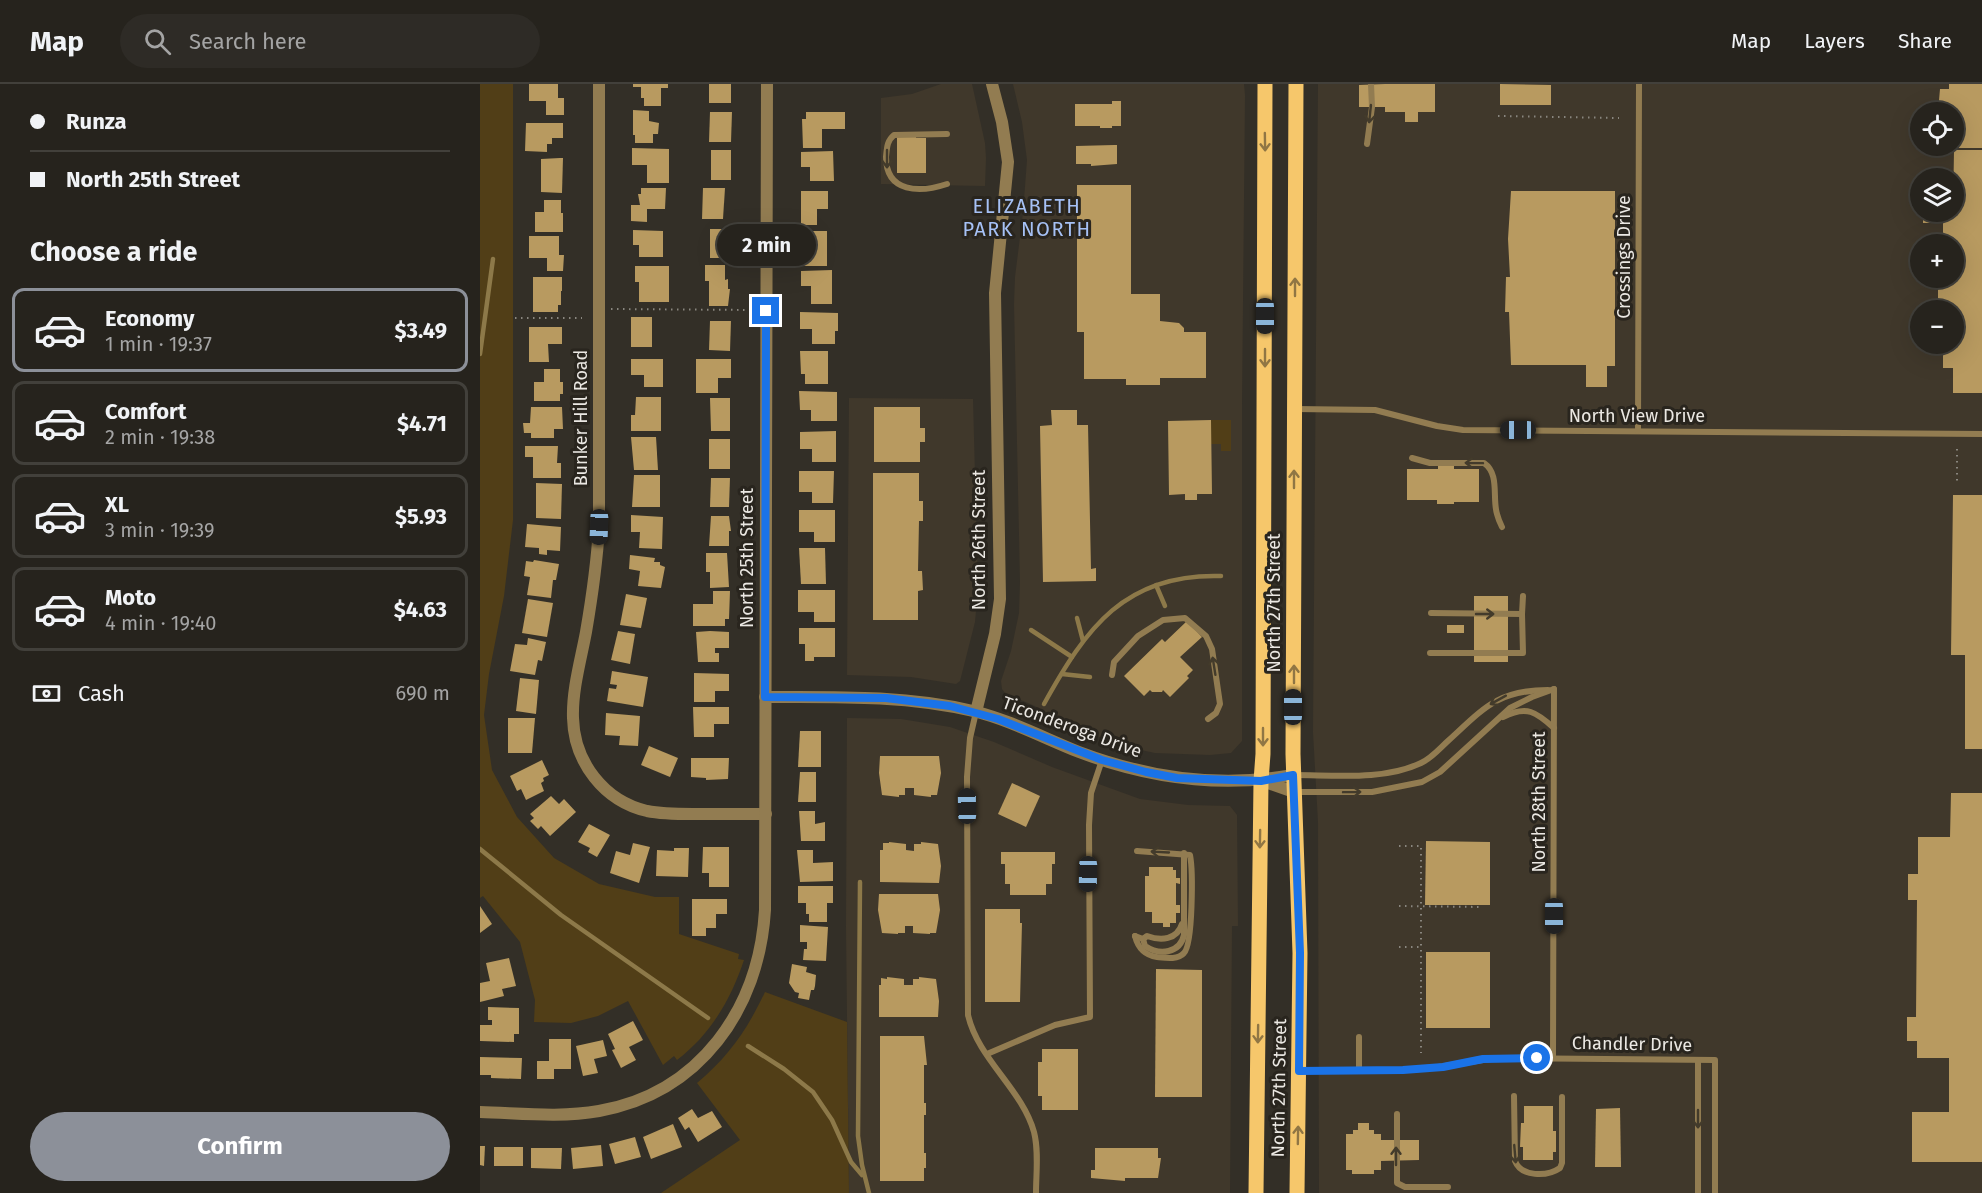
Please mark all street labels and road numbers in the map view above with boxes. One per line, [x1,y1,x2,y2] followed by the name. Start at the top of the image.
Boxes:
[1613,195,1635,319] street label: Crossings Drive
[570,350,592,486] street label: Bunker Hill Road
[1569,405,1705,427] street label: North View Drive
[968,469,990,610] street label: North 26th Street
[736,487,758,628] street label: North 25th Street
[1263,533,1285,672] street label: North 27th Street
[999,692,1145,762] street label: Ticonderoga Drive
[1528,731,1550,873] street label: North 28th Street
[1267,1018,1291,1158] street label: North 27th Street
[1572,1032,1692,1056] street label: Chandler Drive

